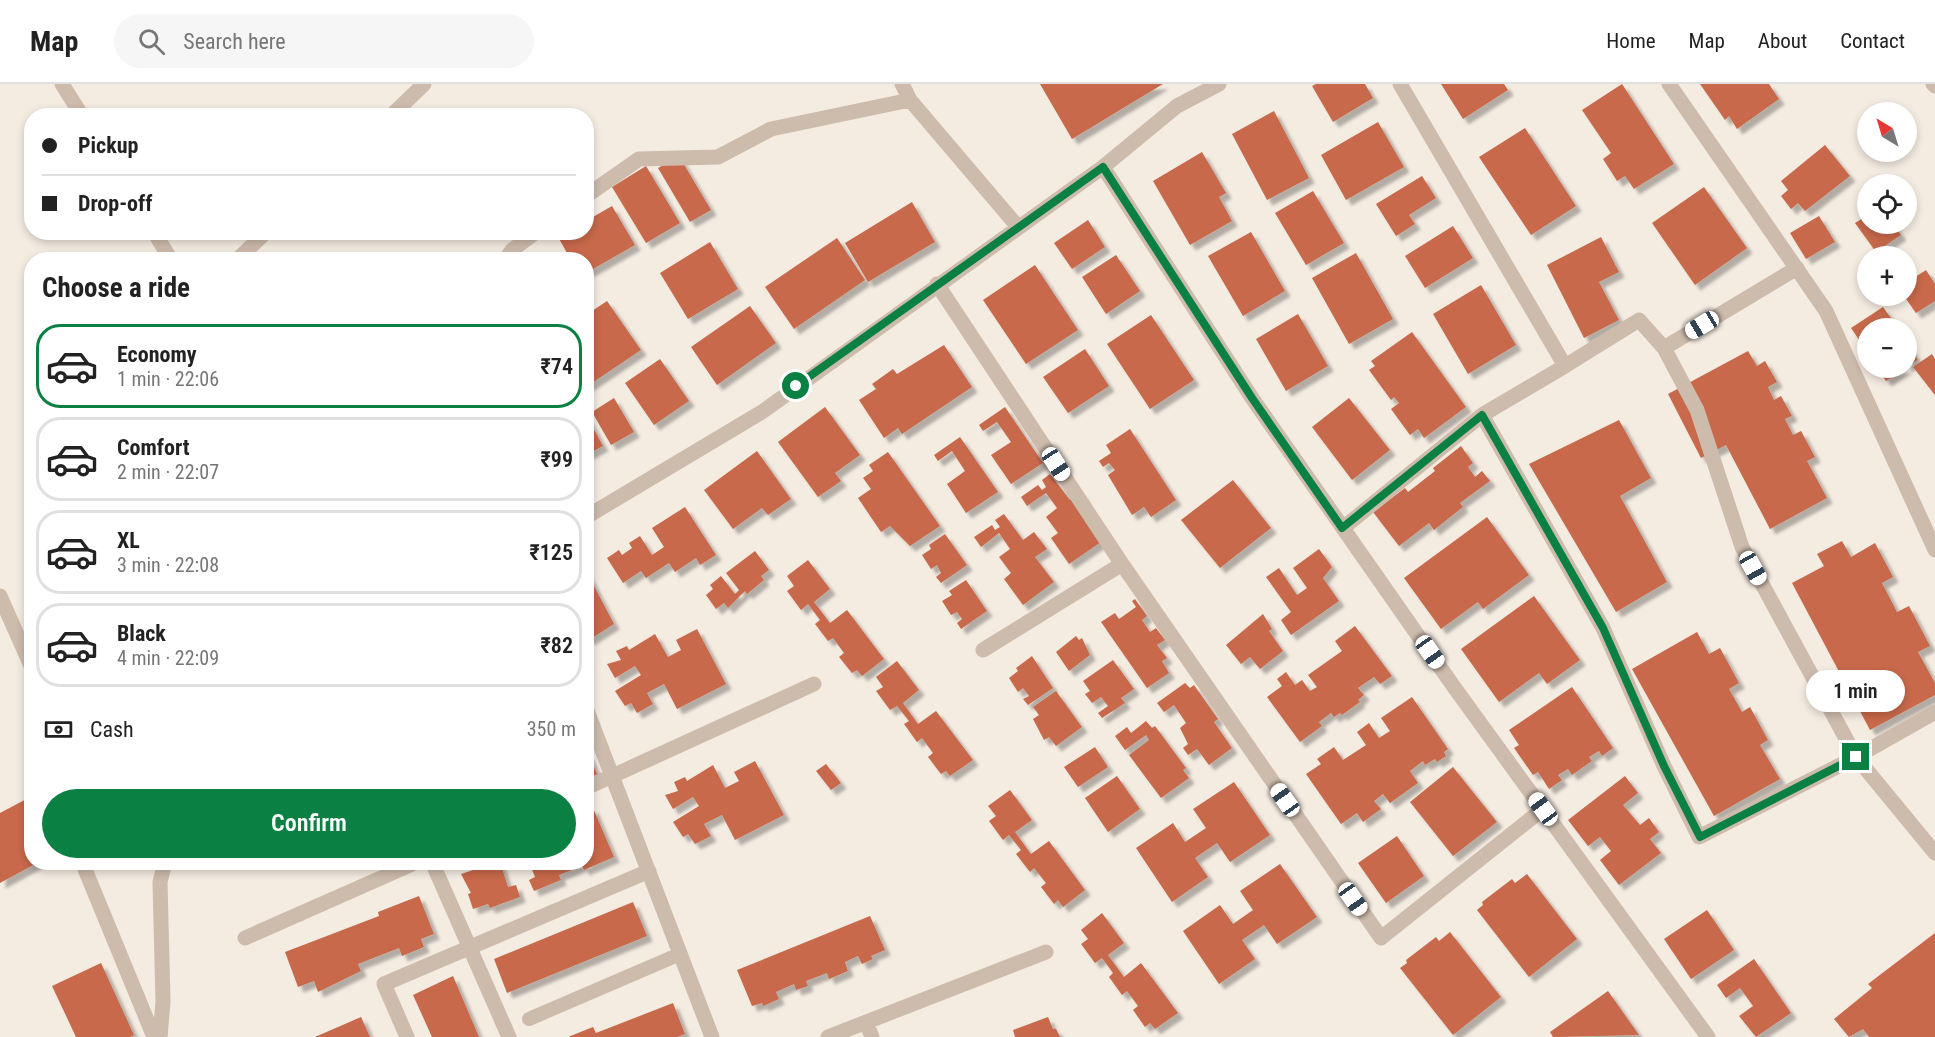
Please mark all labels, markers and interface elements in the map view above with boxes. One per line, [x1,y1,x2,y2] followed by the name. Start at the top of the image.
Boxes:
[114,14,534,68] search box
[30,25,78,58] text: Map
[135,25,168,58] icon: search
[183,29,286,54] text: Search here
[1606,29,1656,53] text: Home
[1689,29,1725,53] text: Map
[1758,29,1807,53] text: About
[1840,29,1905,53] text: Contact
[1857,102,1917,162] north arrow
[1857,102,1917,378] map controls
[78,133,138,158] text: Pickup
[1857,174,1917,234] button: locate
[78,191,152,216] text: Drop-off
[1857,246,1917,306] button: +
[42,272,190,304] text: Choose a ride
[1682,308,1722,342] car
[1857,318,1917,378] button: −
[45,339,99,393] icon: car
[117,342,197,367] text: Economy
[541,354,573,379] text: ₹74
[117,367,219,391] text: 1 min · 22:06
[782,372,809,399] route start
[45,432,99,486] icon: car
[117,435,190,460] text: Comfort
[1039,444,1073,484] car
[541,447,573,472] text: ₹99
[117,460,219,484] text: 2 min · 22:07
[45,525,99,579] icon: car
[117,528,140,553] text: XL
[529,540,573,565] text: ₹125
[1736,548,1770,588] car
[117,553,219,577] text: 3 min · 22:08
[45,618,99,672] icon: car
[117,621,166,646] text: Black
[1412,632,1448,672] car
[541,633,573,658] text: ₹82
[117,646,219,670] text: 4 min · 22:09
[1806,670,1906,712] callout: 1 min
[1833,679,1878,703] text: 1 min
[42,713,75,746] icon: cash
[90,717,134,742] text: Cash
[527,717,576,741] text: 350 m
[1842,743,1869,770] route end
[1267,780,1303,820] car
[42,789,576,858] button: Confirm
[1525,789,1561,829] car
[1335,879,1371,919] car

